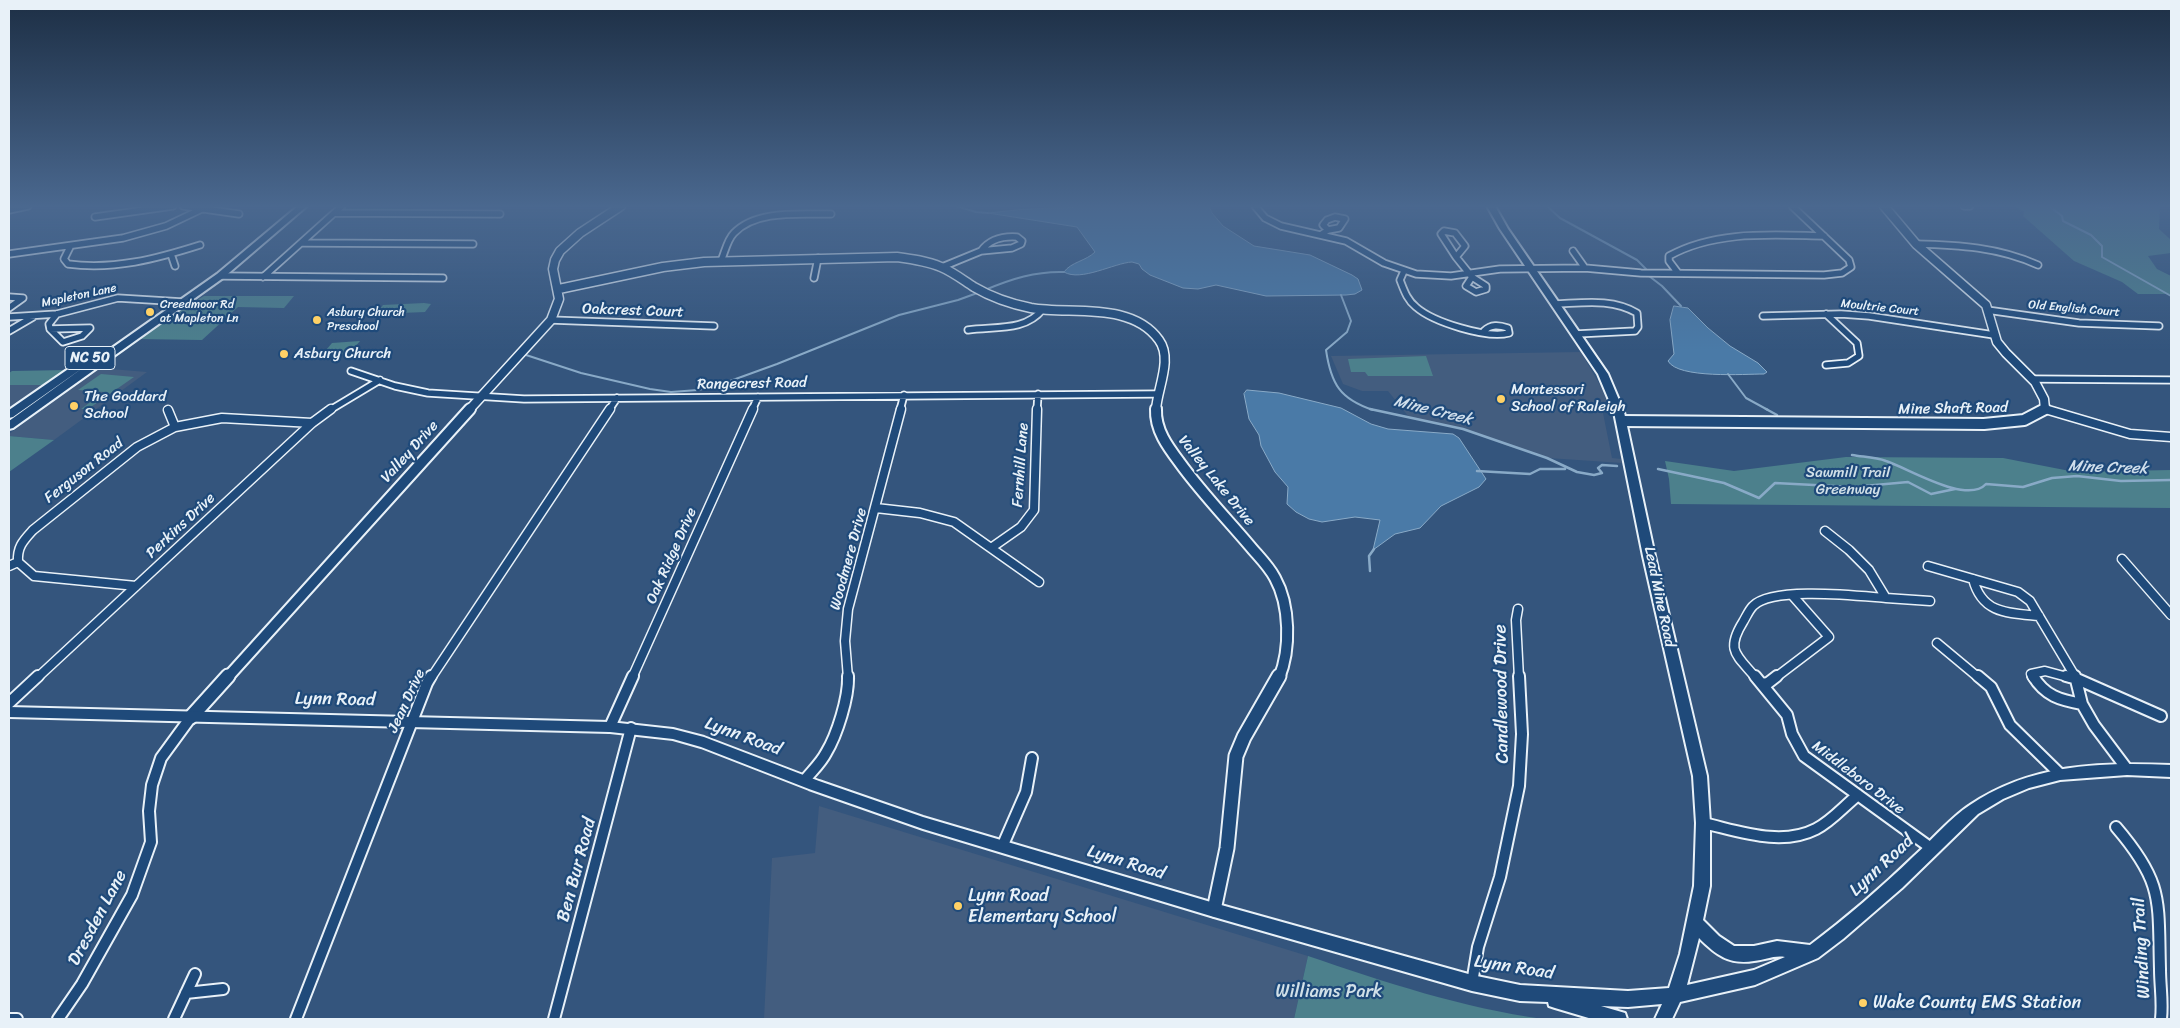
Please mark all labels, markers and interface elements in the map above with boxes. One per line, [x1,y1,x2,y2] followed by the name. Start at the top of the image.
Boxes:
[40,281,118,311] street label: Mapleton Lane
[1840,297,1920,319] street label: Moultrie Court
[160,298,239,326] place label: Creedmoor Rd at Mapleton Ln
[2028,298,2120,320] street label: Old English Court
[582,300,684,322] street label: Oakcrest Court
[144,306,156,318] marker: Creedmoor Rd at Mapleton Ln
[327,306,405,334] place label: Asbury Church Preschool
[311,314,323,326] marker: Asbury Church Preschool
[294,345,391,363] place label: Asbury Church
[65,346,115,369] road number: NC 50
[278,348,290,360] marker: Asbury Church
[697,374,807,394] street label: Rangecrest Road
[1511,381,1626,416] place label: Montessori School of Raleigh
[84,388,166,423] place label: The Goddard School
[1392,392,1474,430] water label: Mine Creek
[1495,393,1507,405] marker: Montessori School of Raleigh
[1898,399,2008,419] street label: Mine Shaft Road
[68,400,80,412] marker: The Goddard School
[377,417,443,487] street label: Valley Drive
[1009,422,1033,508] street label: Fernhill Lane
[1174,432,1258,530] street label: Valley Lake Drive
[41,435,127,507] street label: Ferguson Road
[2068,457,2148,479] water label: Mine Creek
[1806,464,1890,499] park label: Sawmill Trail Greenway
[143,489,219,563] street label: Perkins Drive
[643,505,701,607] street label: Oak Ridge Drive
[827,506,871,612] street label: Woodmere Drive
[1640,545,1678,649] street label: Lead Mine Road
[1490,624,1514,764] street label: Candlewood Drive
[384,666,430,736] street label: Jean Drive
[295,689,375,711] street label: Lynn Road
[702,713,784,761] street label: Lynn Road
[1808,737,1908,819] street label: Middleboro Drive
[553,816,601,924] street label: Ben Bur Road
[1845,831,1919,901] street label: Lynn Road
[1084,841,1168,885] street label: Lynn Road
[64,867,132,969] street label: Dresden Lane
[968,885,1117,928] place label: Lynn Road Elementary School
[2129,897,2155,999] street label: Winding Trail
[952,900,964,912] marker: Lynn Road Elementary School
[1473,951,1555,985] street label: Lynn Road
[1276,981,1382,1003] park label: Williams Park
[1873,992,2081,1014] place label: Wake County EMS Station
[1857,997,1869,1009] marker: Wake County EMS Station

